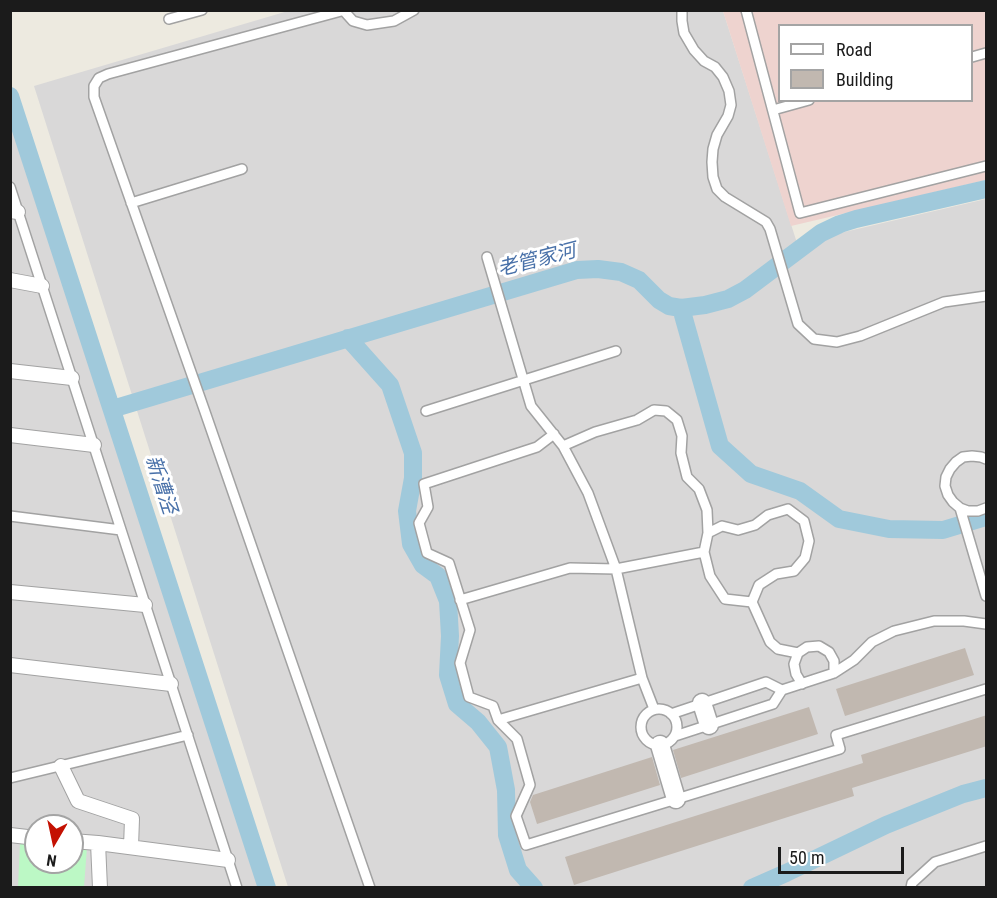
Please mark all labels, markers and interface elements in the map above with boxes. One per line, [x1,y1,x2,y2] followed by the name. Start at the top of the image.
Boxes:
[778,24,973,102] legend
[836,39,872,60] text: Road
[836,69,893,90] text: Building
[495,240,579,282] water label: 老管家河
[139,453,181,517] water label: 新漕泾
[24,814,84,874] north arrow
[781,835,907,873] scale bar
[789,847,824,868] text: 50 m
[45,850,58,870] text: N

